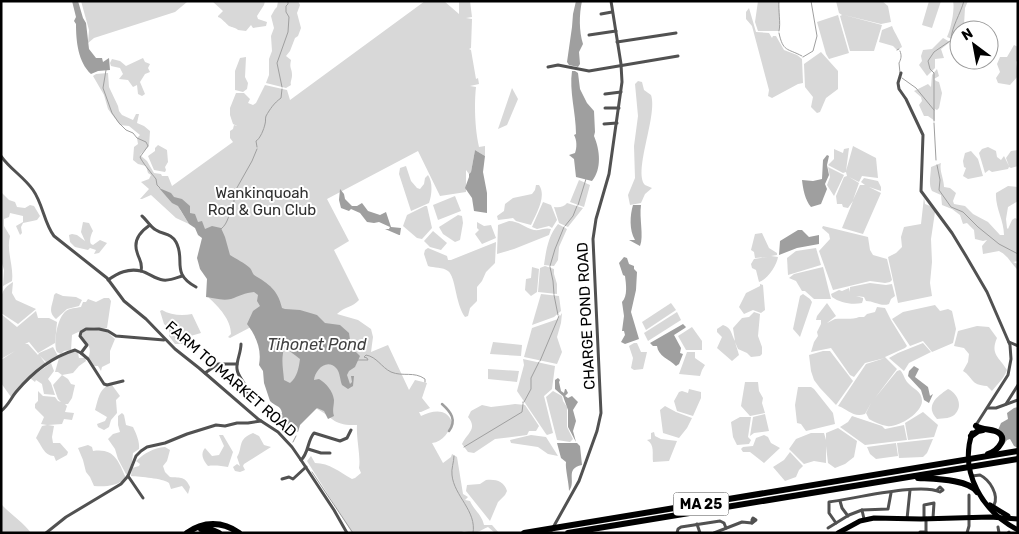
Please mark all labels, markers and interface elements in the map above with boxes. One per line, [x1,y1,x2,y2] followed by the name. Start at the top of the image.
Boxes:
[949,20,999,70] north arrow
[959,25,976,44] text: N
[208,184,316,219] park label: Wankinquoah Rod & Gun Club
[573,242,599,390] street label: CHARGE POND ROAD
[162,317,300,441] street label: FARM TO MARKET ROAD
[267,335,367,354] water label: Tihonet Pond
[674,492,728,516] road number: MA 25

